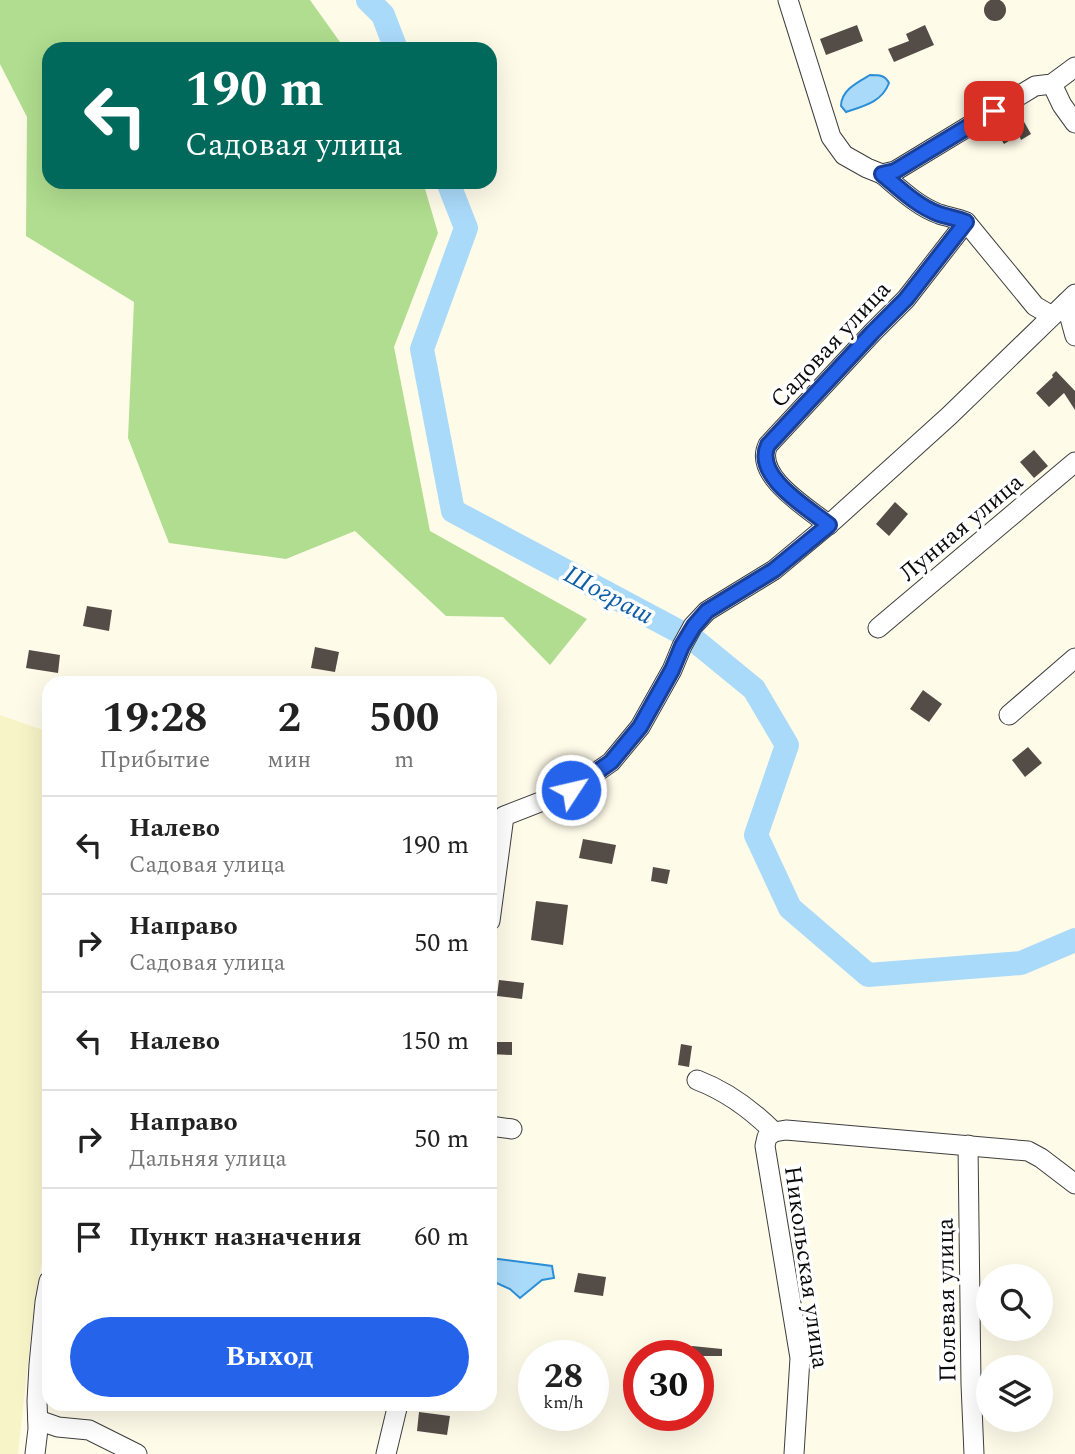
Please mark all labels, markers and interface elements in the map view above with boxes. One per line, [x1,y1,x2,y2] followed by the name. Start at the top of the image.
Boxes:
[185,53,324,128] text: 190 m
[70,70,161,161] icon: left
[964,81,1024,141] pin
[975,92,1013,130] icon: arrive
[185,121,402,170] text: Садовая улица
[762,273,900,417] street label: Садовая улица
[892,465,1032,591] street label: Лунная улица
[556,555,661,635] water label: Шограш
[102,687,208,750] text: 19:28
[278,687,301,750] text: 2
[369,687,439,750] text: 500
[100,743,210,778] text: Прибытие
[268,743,311,778] text: мин
[394,743,414,778] text: m
[534,753,608,827] position arrow
[129,808,220,848] text: Налево
[401,825,469,865] text: 190 m
[70,826,108,864] icon: left
[129,848,285,883] text: Садовая улица
[129,906,238,946] text: Направо
[414,923,469,963] text: 50 m
[70,924,108,962] icon: right
[129,946,285,981] text: Садовая улица
[129,1021,220,1061] text: Налево
[401,1021,469,1061] text: 150 m
[70,1022,108,1060] icon: left
[129,1102,238,1142] text: Направо
[414,1119,469,1159] text: 50 m
[70,1120,108,1158] icon: right
[129,1142,287,1177] text: Дальняя улица
[774,1163,838,1371] street label: Никольская улица
[129,1217,362,1257] text: Пункт назначения
[414,1217,469,1257] text: 60 m
[928,1217,966,1382] street label: Полевая улица
[70,1218,108,1256] icon: arrive
[976,1264,1053,1432] map controls
[976,1264,1053,1341] button: search
[70,1317,469,1397] button: Выход
[623,1340,714,1431] speed limit sign: 30
[544,1350,583,1403] text: 28
[976,1355,1053,1432] button: layers
[543,1389,584,1416] text: km/h

